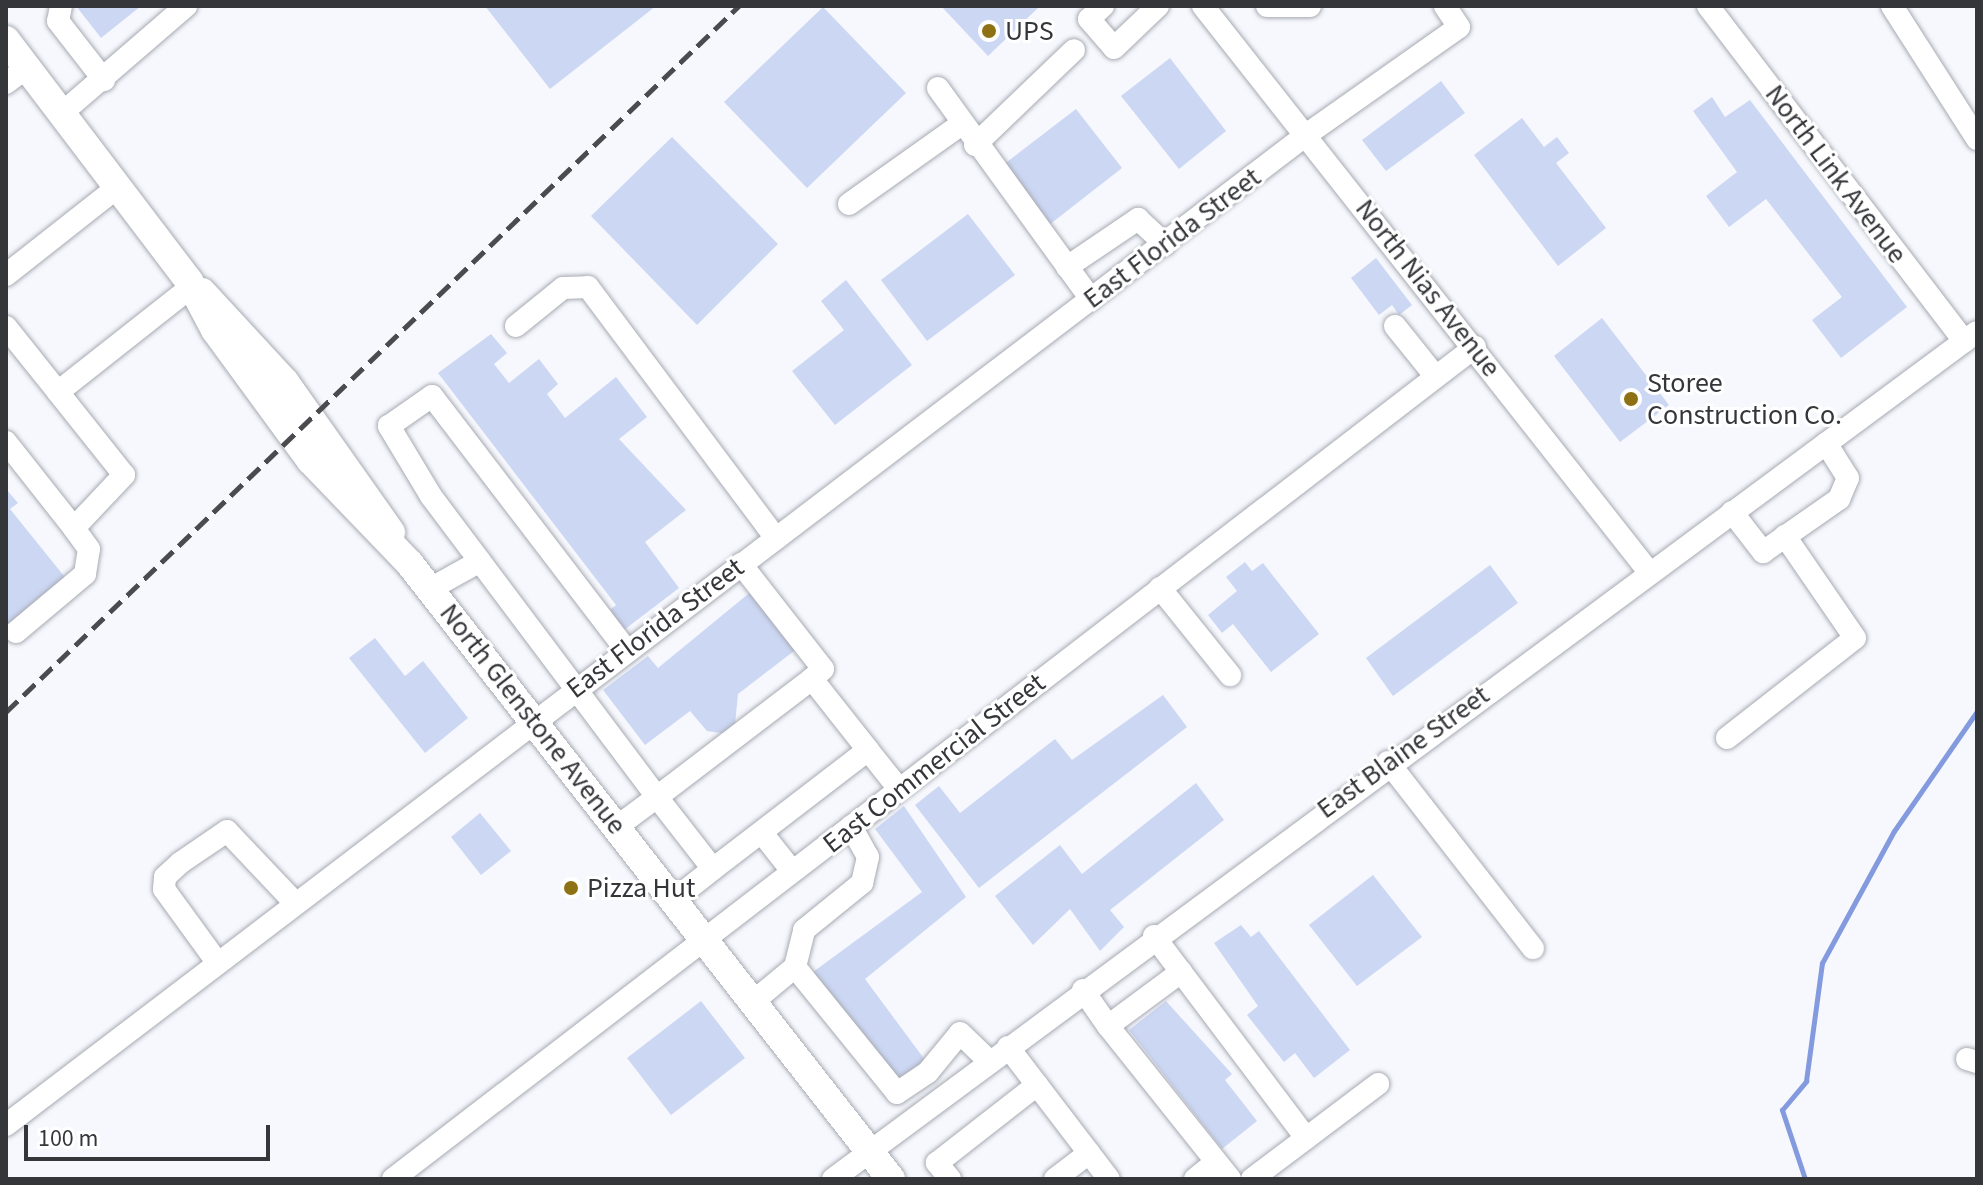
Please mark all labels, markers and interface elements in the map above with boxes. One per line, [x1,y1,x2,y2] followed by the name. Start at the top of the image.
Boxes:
[1005,14,1054,48] place label: UPS
[980,22,998,40] marker: UPS
[1758,78,1914,270] street label: North Link Avenue
[1077,160,1267,316] street label: East Florida Street
[1348,193,1508,383] street label: North Nias Avenue
[1647,366,1842,432] place label: Storee Construction Co.
[1622,390,1640,408] marker: Storee Construction Co.
[560,550,750,706] street label: East Florida Street
[433,597,633,841] street label: North Glenstone Avenue
[816,666,1052,860] street label: East Commercial Street
[1310,678,1496,826] street label: East Blaine Street
[587,871,696,905] place label: Pizza Hut
[562,879,580,897] marker: Pizza Hut
[28,1109,274,1159] scale bar
[38,1121,98,1156] text: 100 m

